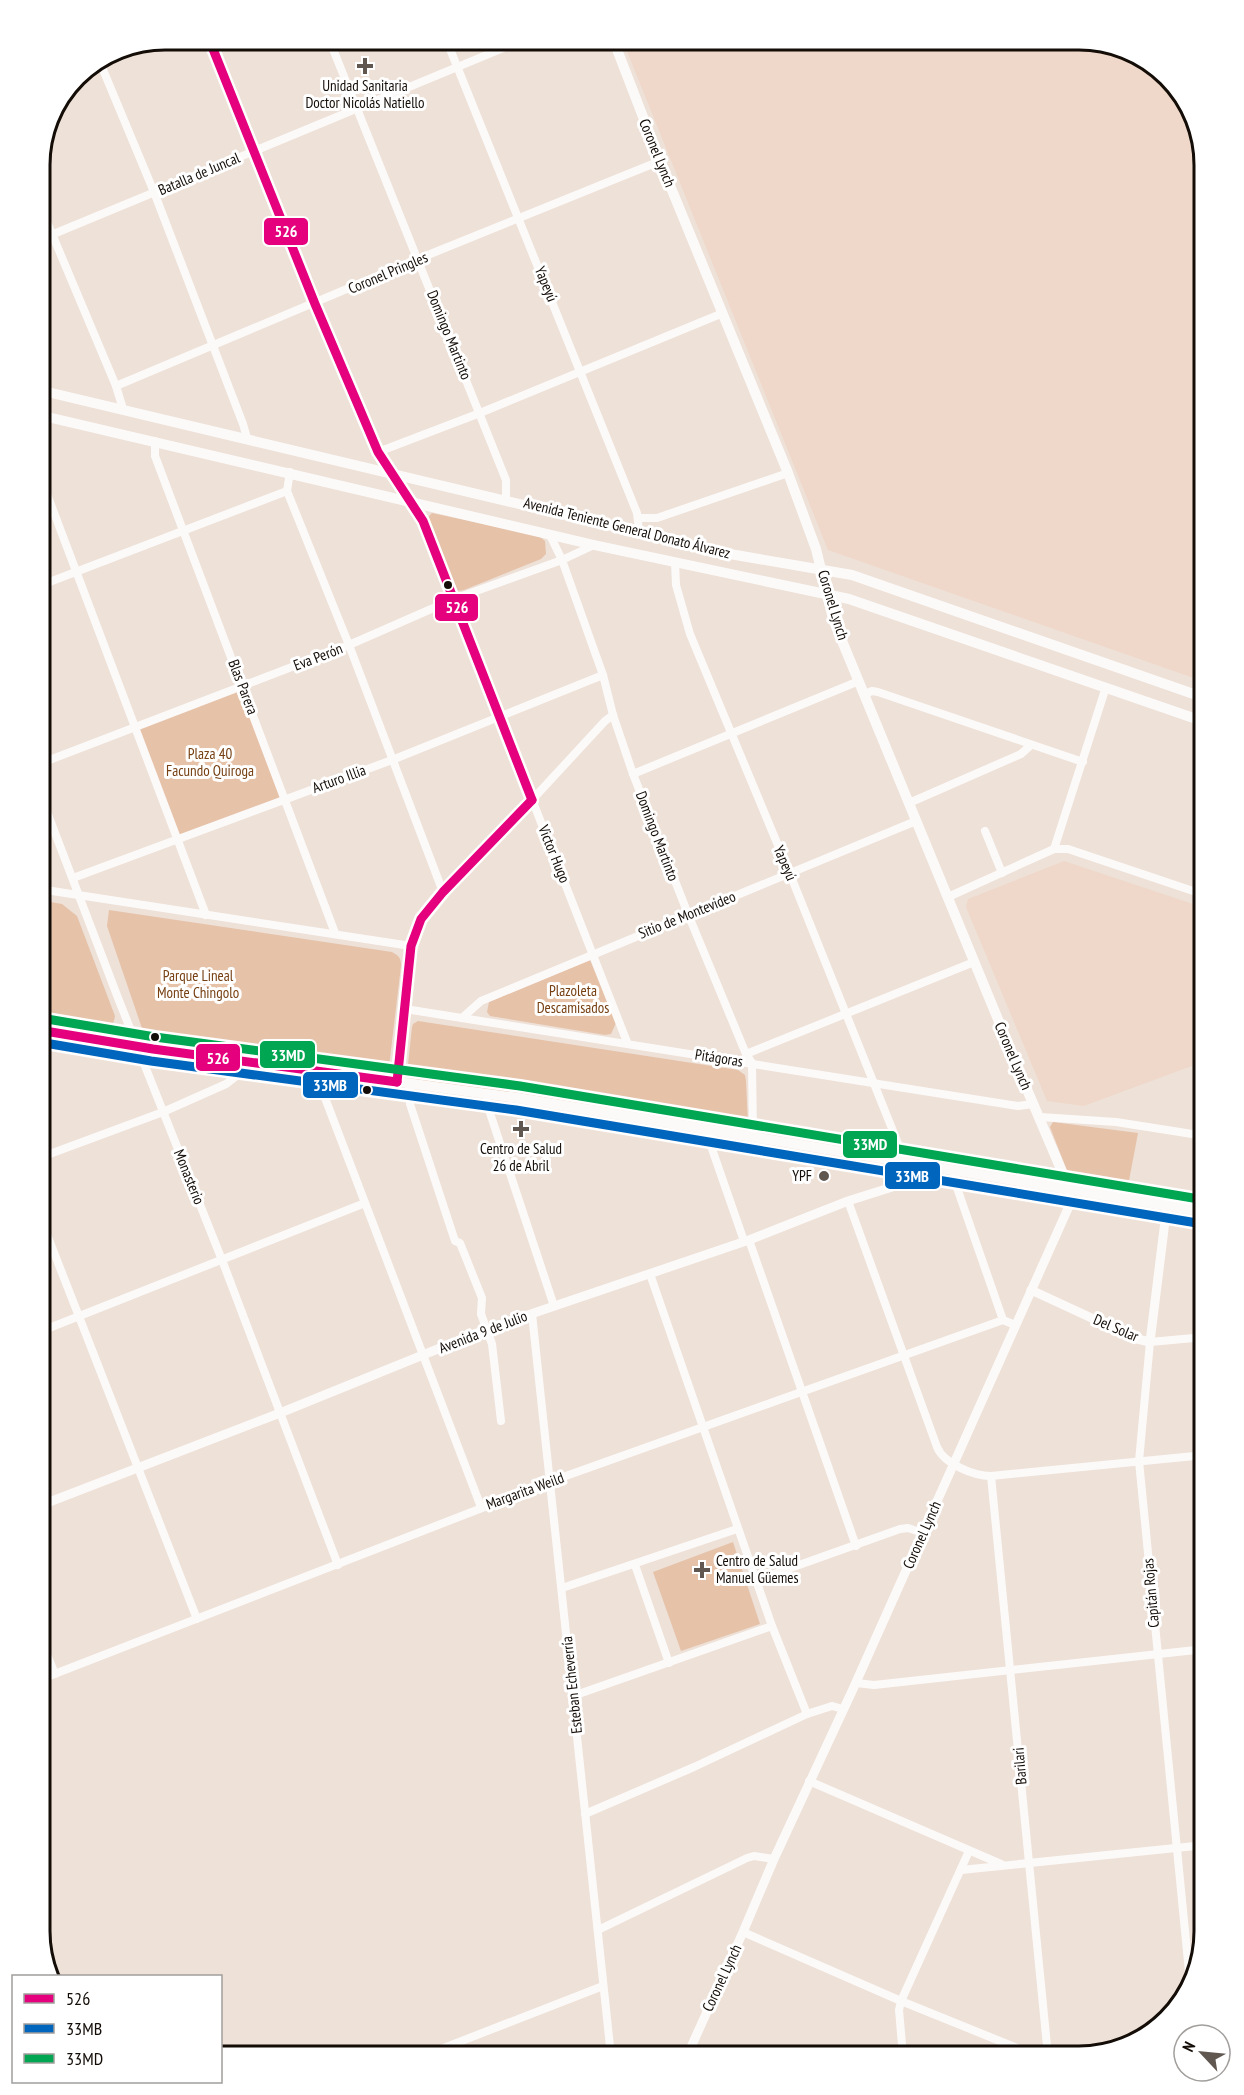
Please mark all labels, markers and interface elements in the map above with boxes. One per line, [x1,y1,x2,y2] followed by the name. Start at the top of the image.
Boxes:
[356,57,374,75] marker: Unidad Sanitaria Doctor Nicolás Natiello
[305,76,425,112] place label: Unidad Sanitaria Doctor Nicolás Natiello
[635,116,680,190] street label: Coronel Lynch
[155,148,243,199] street label: Batalla de Juncal
[263,217,309,246] line badge: 526
[275,221,298,241] text: 526
[345,247,430,298] street label: Coronel Pringles
[531,263,562,304] street label: Yapeyú
[423,287,476,382] street label: Domingo Martinto
[522,493,732,562] street label: Avenida Teniente General Donato Álvarez
[814,568,853,642] street label: Coronel Lynch
[442,579,454,591] unlabelled marker
[434,593,479,622] line badge: 526
[446,597,469,617] text: 526
[291,639,345,675] street label: Eva Perón
[224,657,263,717] street label: Blas Parera
[166,744,254,780] park label: Plaza 40 Facundo Quiroga
[309,760,368,797] street label: Arturo Illia
[632,788,683,883] street label: Domingo Martinto
[534,821,575,886] street label: Victor Hugo
[770,842,801,883] street label: Yapeyú
[635,886,738,943] street label: Sitio de Montevideo
[157,966,239,1002] park label: Parque Lineal Monte Chingolo
[537,981,609,1017] park label: Plazoleta Descamisados
[991,1019,1036,1093] street label: Coronel Lynch
[149,1031,161,1043] unlabelled marker
[259,1040,316,1069] line badge: 33MD
[195,1043,241,1072] line badge: 526
[694,1044,744,1071] street label: Pitágoras
[271,1045,306,1065] text: 33MD
[207,1048,230,1068] text: 526
[302,1071,359,1099] line badge: 33MB
[313,1075,347,1095] text: 33MB
[361,1084,373,1096] unlabelled marker
[512,1120,530,1138] marker: Centro de Salud 26 de Abril
[842,1130,898,1159] line badge: 33MD
[853,1134,888,1154] text: 33MD
[480,1139,562,1175] place label: Centro de Salud 26 de Abril
[170,1146,209,1207] street label: Monasterio
[884,1161,941,1190] line badge: 33MB
[792,1166,812,1185] place label: YPF
[895,1166,929,1186] text: 33MB
[817,1169,831,1183] marker: YPF
[436,1306,530,1357] street label: Avenida 9 de Julio
[1091,1310,1142,1346] street label: Del Solar
[483,1468,566,1513] street label: Margarita Weild
[898,1498,945,1572] street label: Coronel Lynch
[716,1551,799,1587] place label: Centro de Salud Manuel Güemes
[1138,1557,1163,1629] street label: Capitán Rojas
[693,1561,711,1579] marker: Centro de Salud Manuel Güemes
[557,1635,586,1735] street label: Esteban Echeverría
[1008,1747,1031,1785] street label: Barilari
[698,1941,745,2015] street label: Coronel Lynch
[12,1975,222,2083] legend
[66,1987,90,2010] text: 526
[66,2017,102,2040] text: 33MB
[1172,2023,1232,2083] north arrow
[1178,2038,1199,2055] text: N
[66,2047,103,2070] text: 33MD

